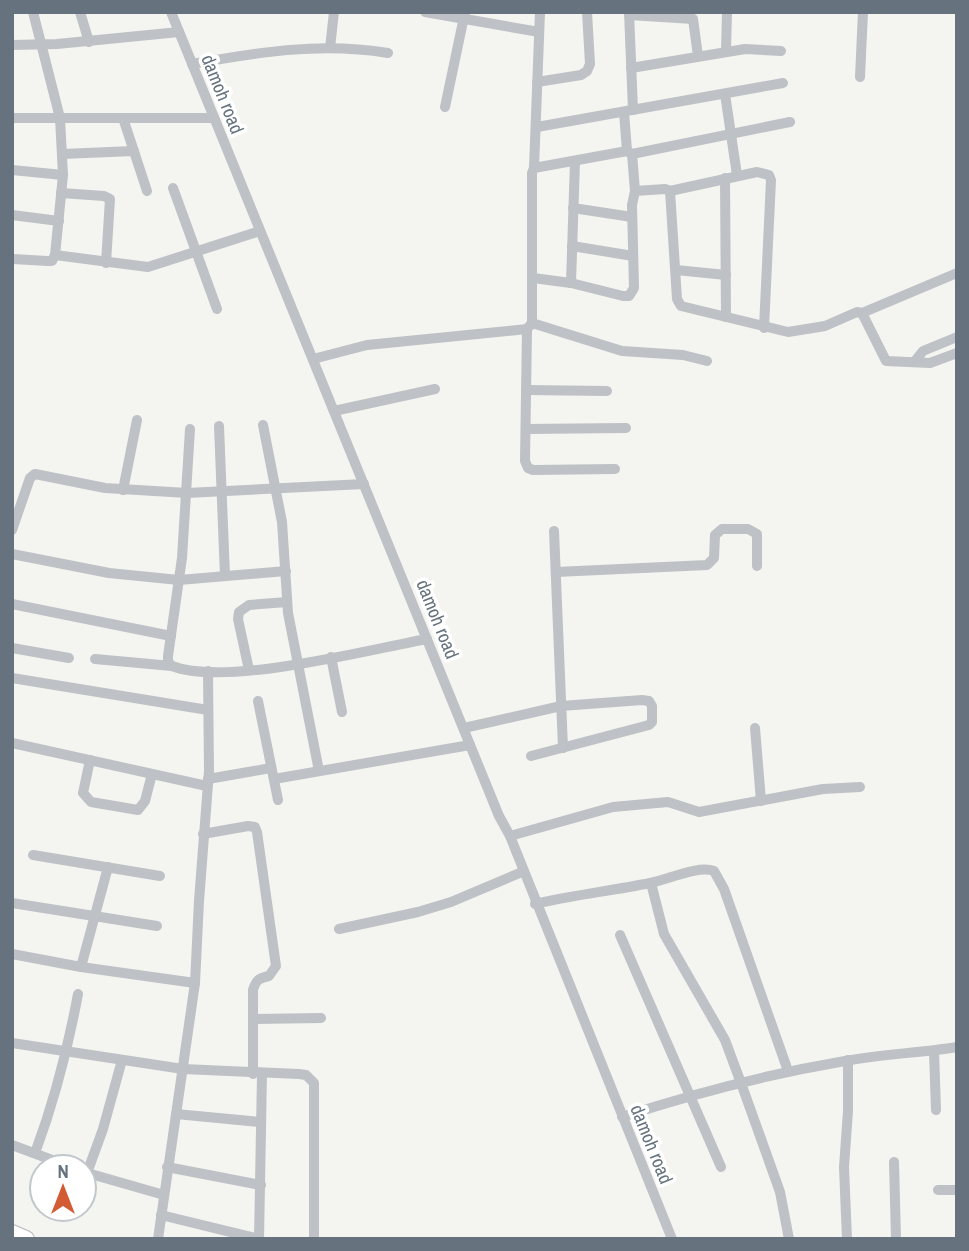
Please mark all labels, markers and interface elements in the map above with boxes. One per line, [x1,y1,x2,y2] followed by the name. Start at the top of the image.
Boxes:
[195,51,251,137] street label: damoh road
[410,576,466,662] street label: damoh road
[624,1101,680,1187] street label: damoh road
[28,1153,98,1223] north arrow
[57,1158,69,1184] text: N

